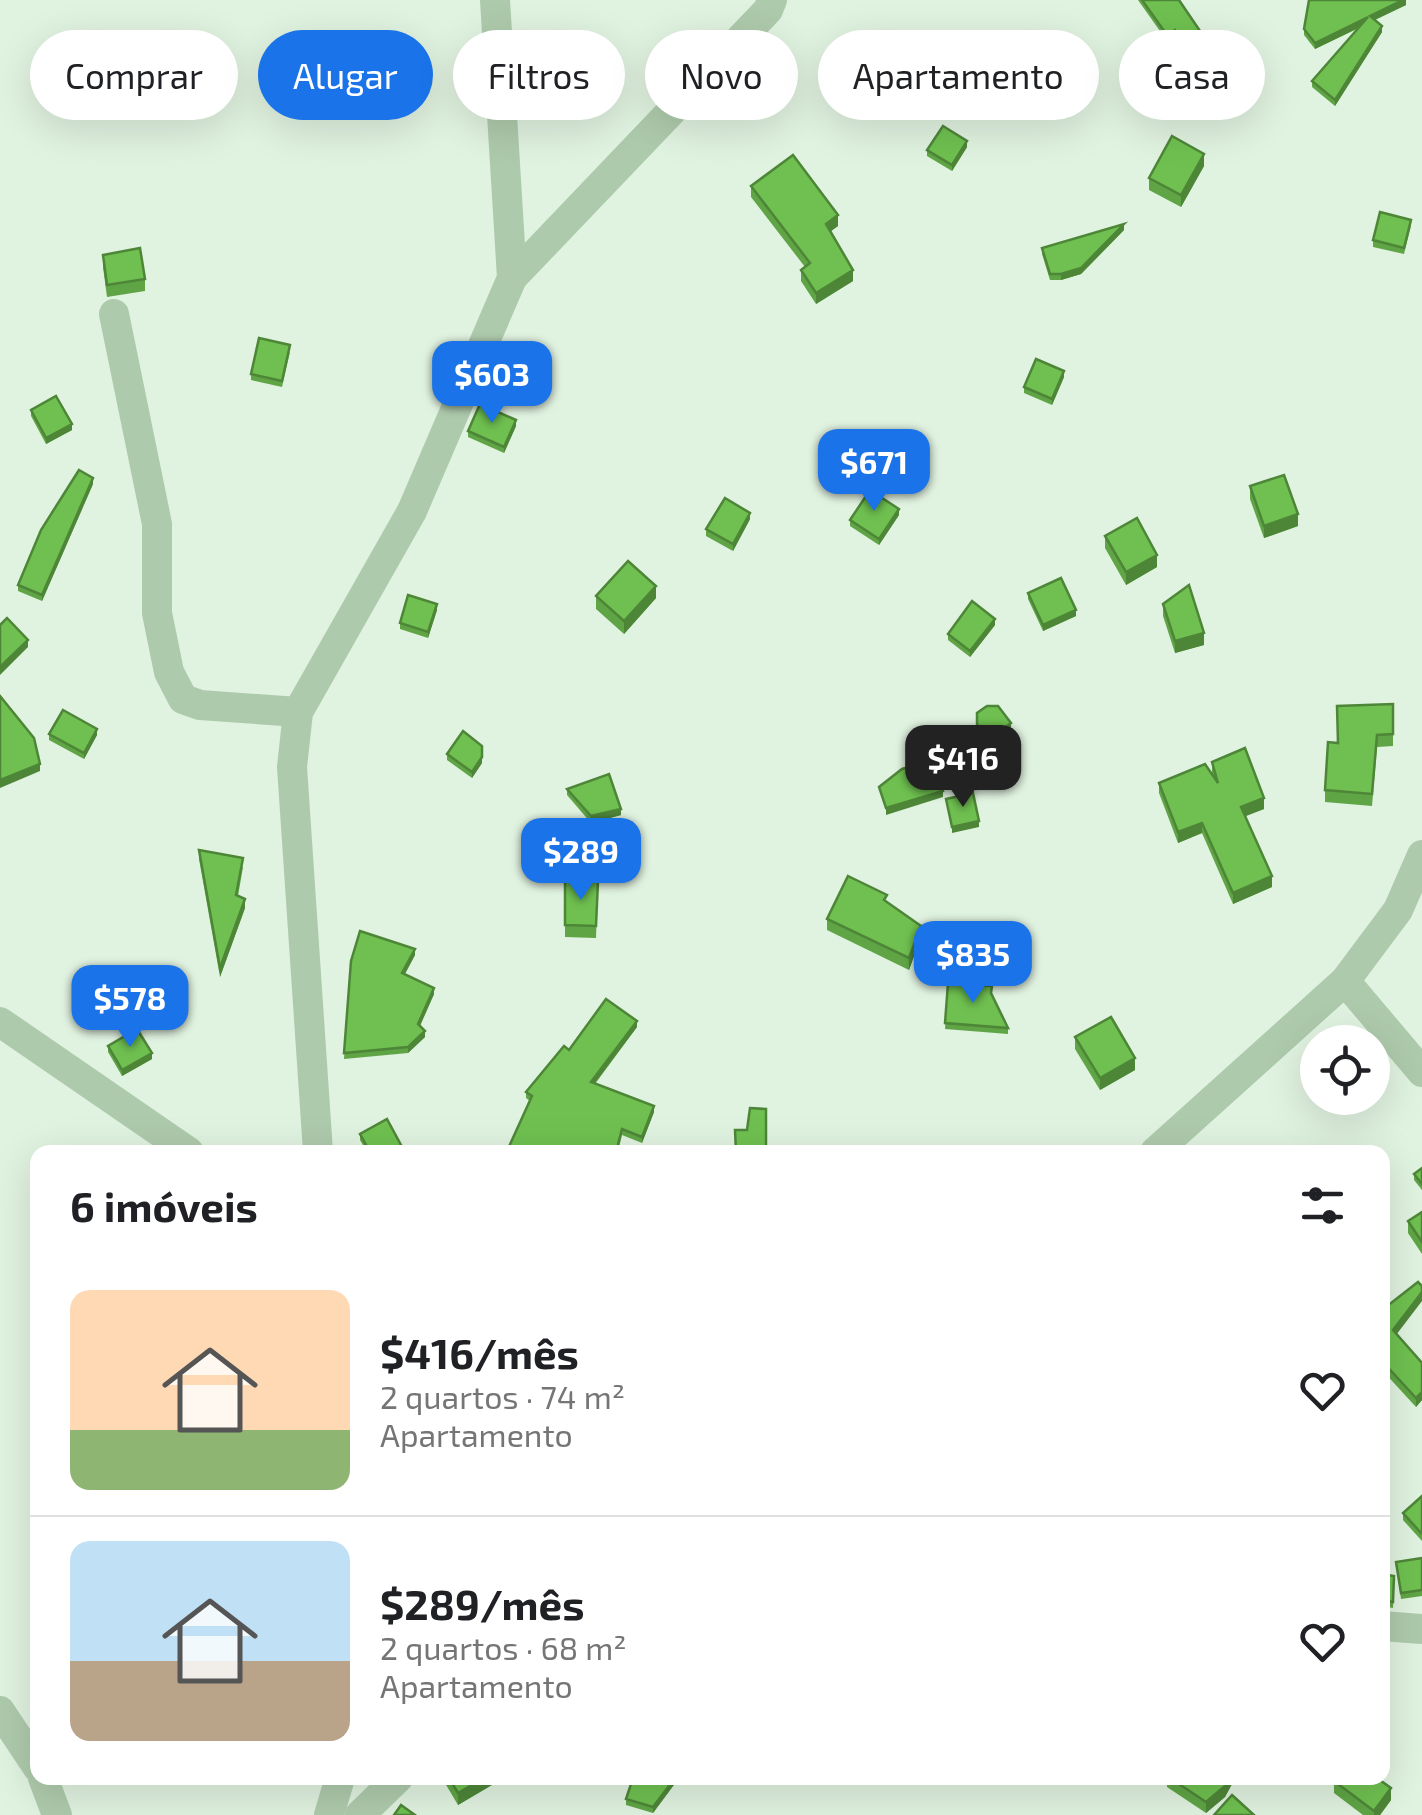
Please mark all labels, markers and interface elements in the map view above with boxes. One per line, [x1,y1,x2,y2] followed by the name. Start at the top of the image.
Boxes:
[30,30,238,120] chip: Comprar
[258,30,433,120] chip: Alugar
[453,30,625,120] chip: Filtros
[645,30,798,120] chip: Novo
[818,30,1099,120] chip: Apartamento
[1119,30,1265,120] chip: Casa
[433,341,551,426] pin: $603
[454,354,530,392] text: $603
[815,429,933,514] pin: $671
[840,442,908,480] text: $671
[904,725,1022,810] pin: $416
[927,738,999,776] text: $416
[522,818,640,903] pin: $289
[543,831,619,869] text: $289
[914,921,1032,1006] pin: $835
[936,934,1010,972] text: $835
[71,965,189,1050] pin: $578
[93,978,167,1016] text: $578
[1300,1025,1390,1115] map controls
[1300,1025,1390,1115] button: locate
[1295,1178,1350,1233] icon: filters
[70,1180,258,1230] text: 6 imóveis
[380,1327,579,1377] text: $416/mês
[150,1330,270,1450] icon: home
[1295,1363,1350,1418] icon: heart
[380,1377,625,1415] text: 2 quartos · 74 m²
[380,1415,573,1453] text: Apartamento
[380,1578,585,1628] text: $289/mês
[150,1581,270,1701] icon: home
[1295,1614,1350,1669] icon: heart
[380,1628,627,1666] text: 2 quartos · 68 m²
[380,1666,573,1704] text: Apartamento

